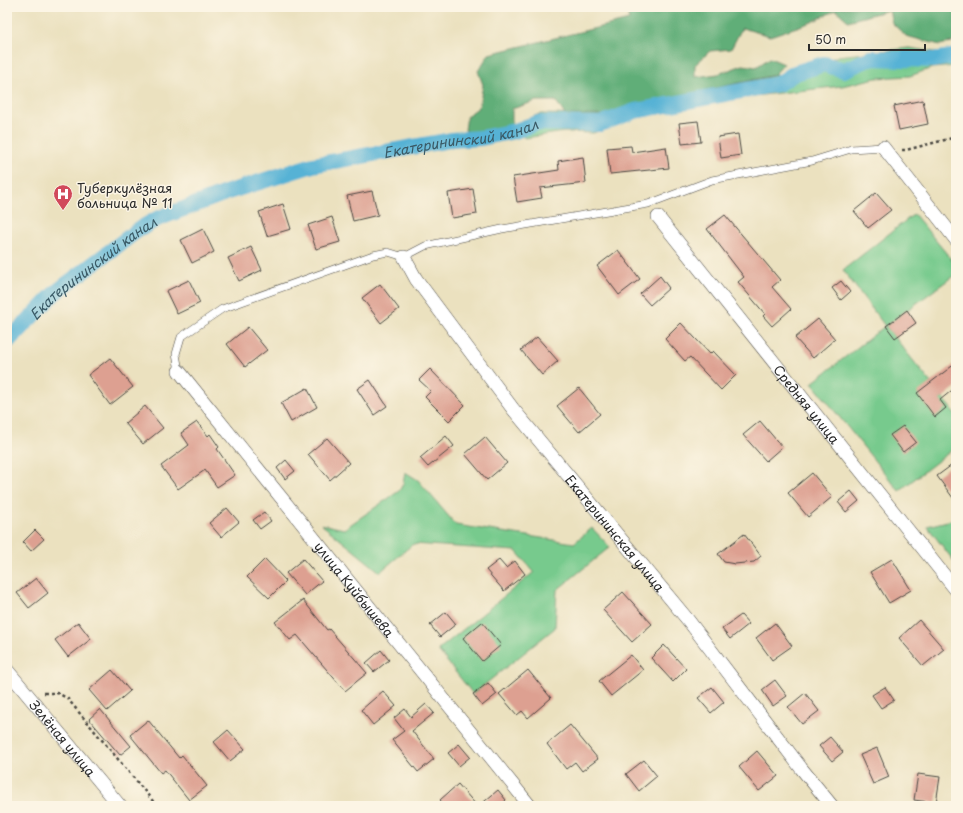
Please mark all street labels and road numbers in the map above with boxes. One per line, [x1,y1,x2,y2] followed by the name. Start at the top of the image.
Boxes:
[770,360,845,448] street label: Средняя улица
[561,470,670,596] street label: Екатерининская улица
[310,537,400,641] street label: улица Куйбышева
[26,695,101,781] street label: Зелёная улица

